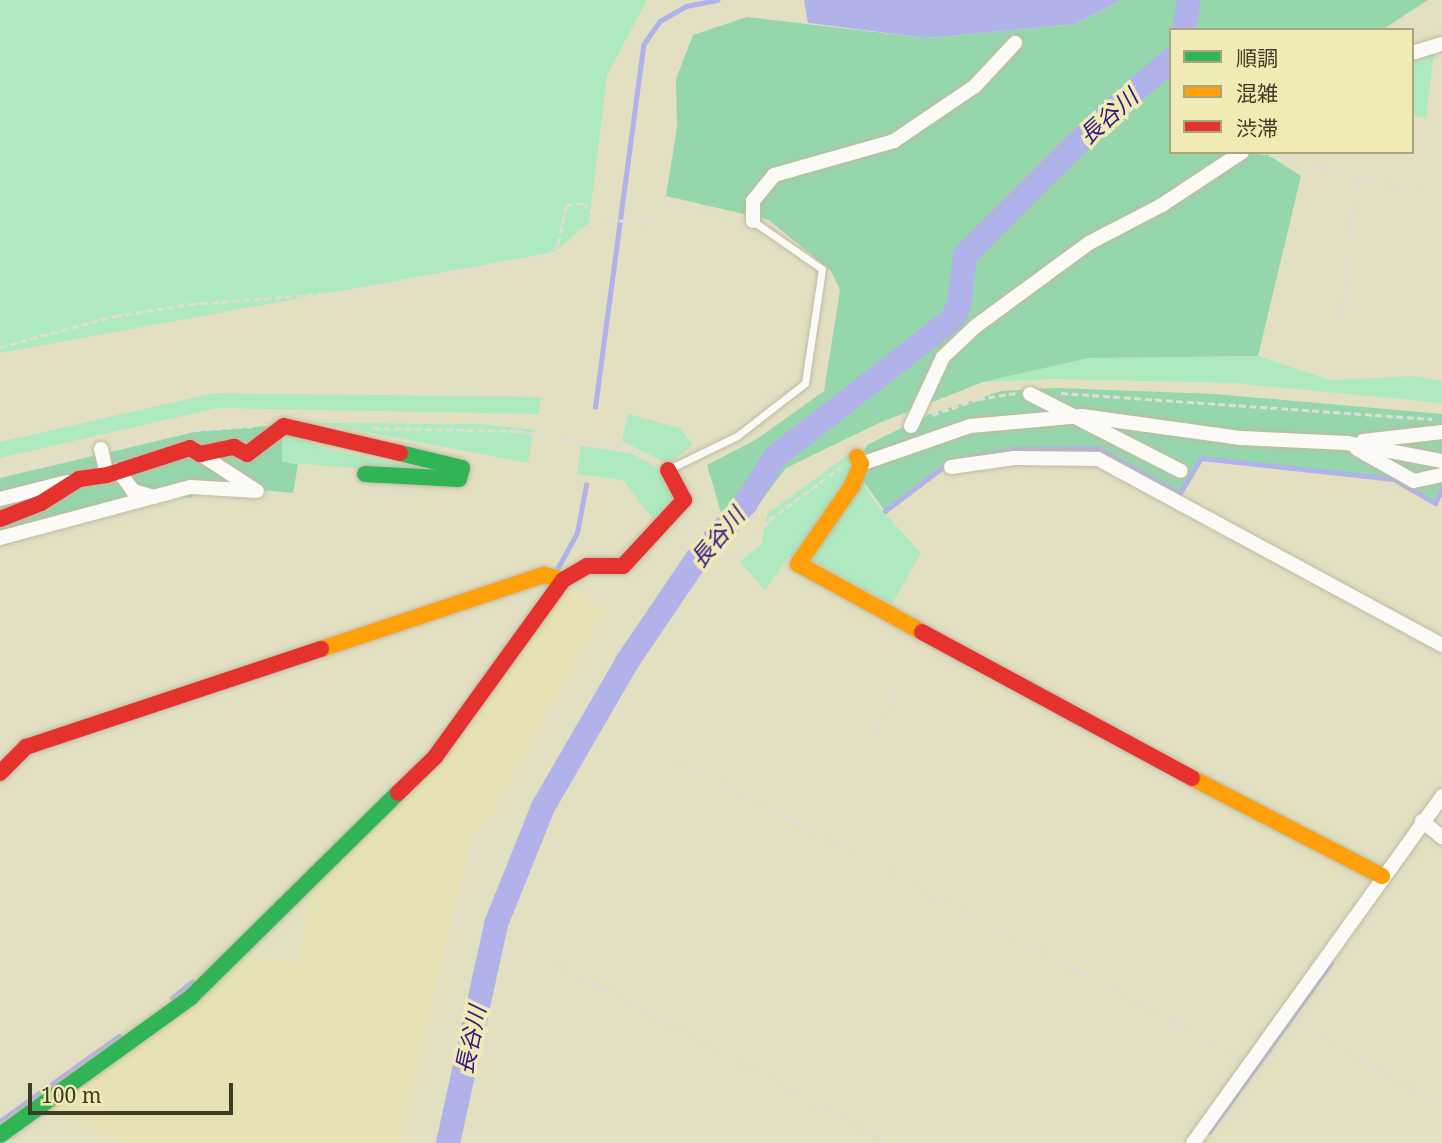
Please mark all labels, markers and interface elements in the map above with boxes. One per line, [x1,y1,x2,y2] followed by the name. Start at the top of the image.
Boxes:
[1169,28,1414,154] legend
[1236,44,1278,72] text: 順調
[1236,79,1278,107] text: 混雑
[1073,83,1143,149] water label: 長谷川
[1236,114,1278,142] text: 渋滞
[684,502,750,572] water label: 長谷川
[449,1003,491,1077] water label: 長谷川
[32,1070,236,1114] scale bar
[41,1081,102,1109] text: 100 m

